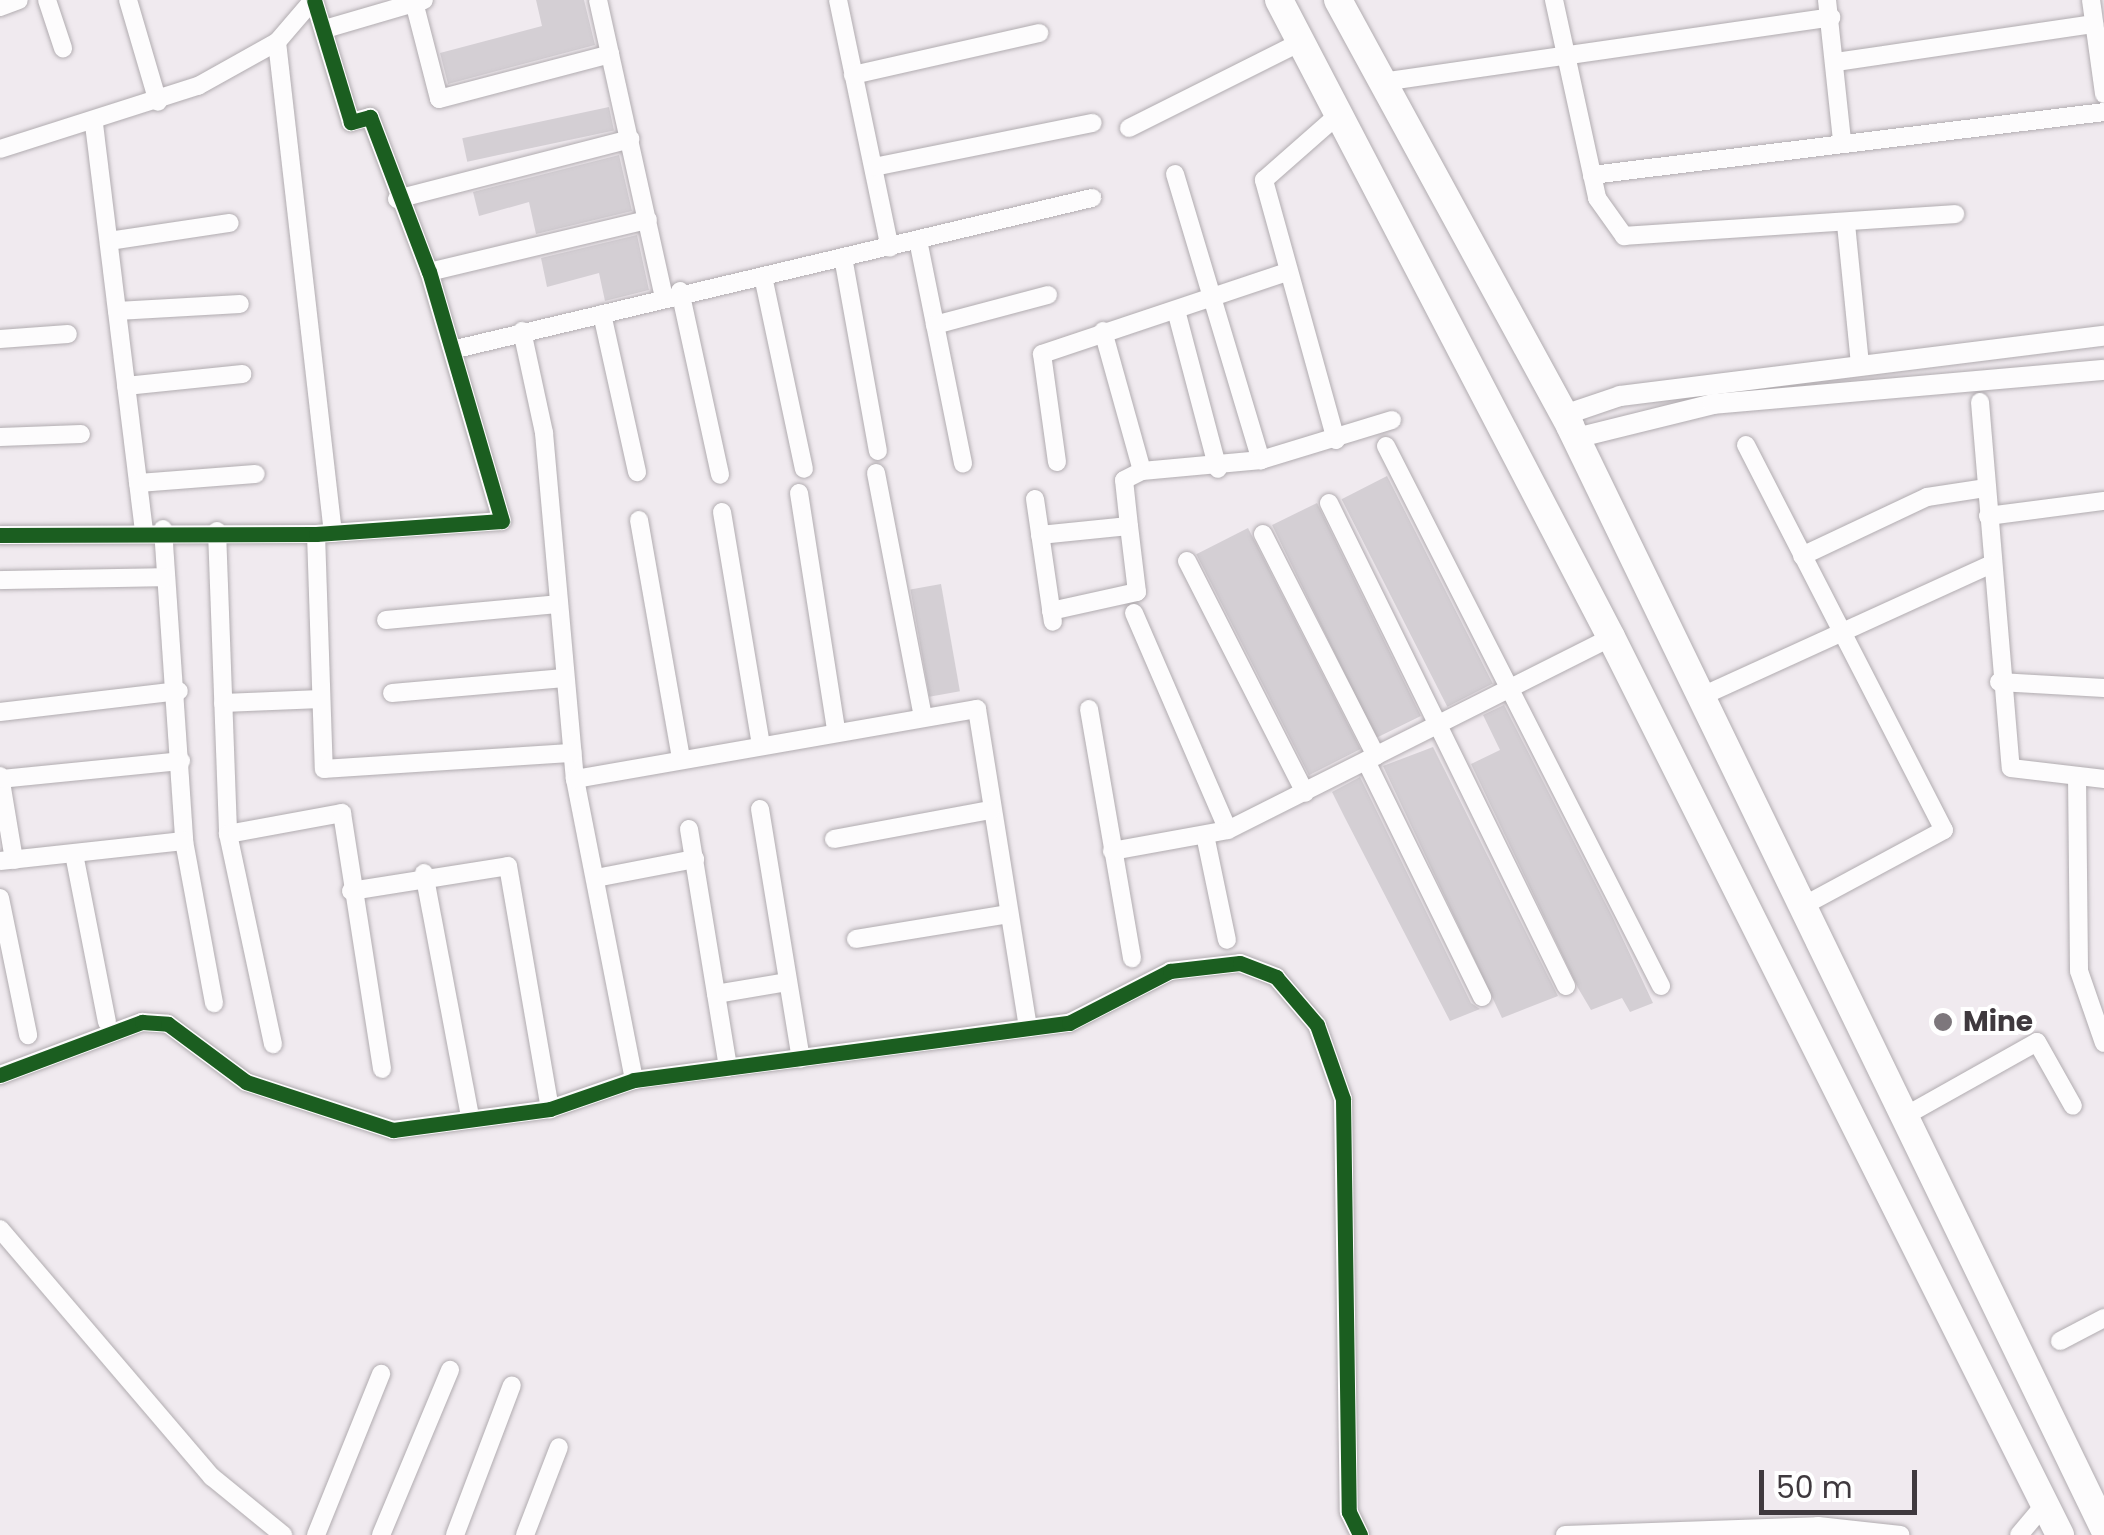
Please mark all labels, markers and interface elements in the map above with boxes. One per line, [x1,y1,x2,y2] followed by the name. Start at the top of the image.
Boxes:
[1963,1005,2033,1039] place label: Mine
[1932,1011,1954,1033] marker: Mine
[1764,1450,1922,1512] scale bar
[1776,1466,1853,1509] text: 50 m

